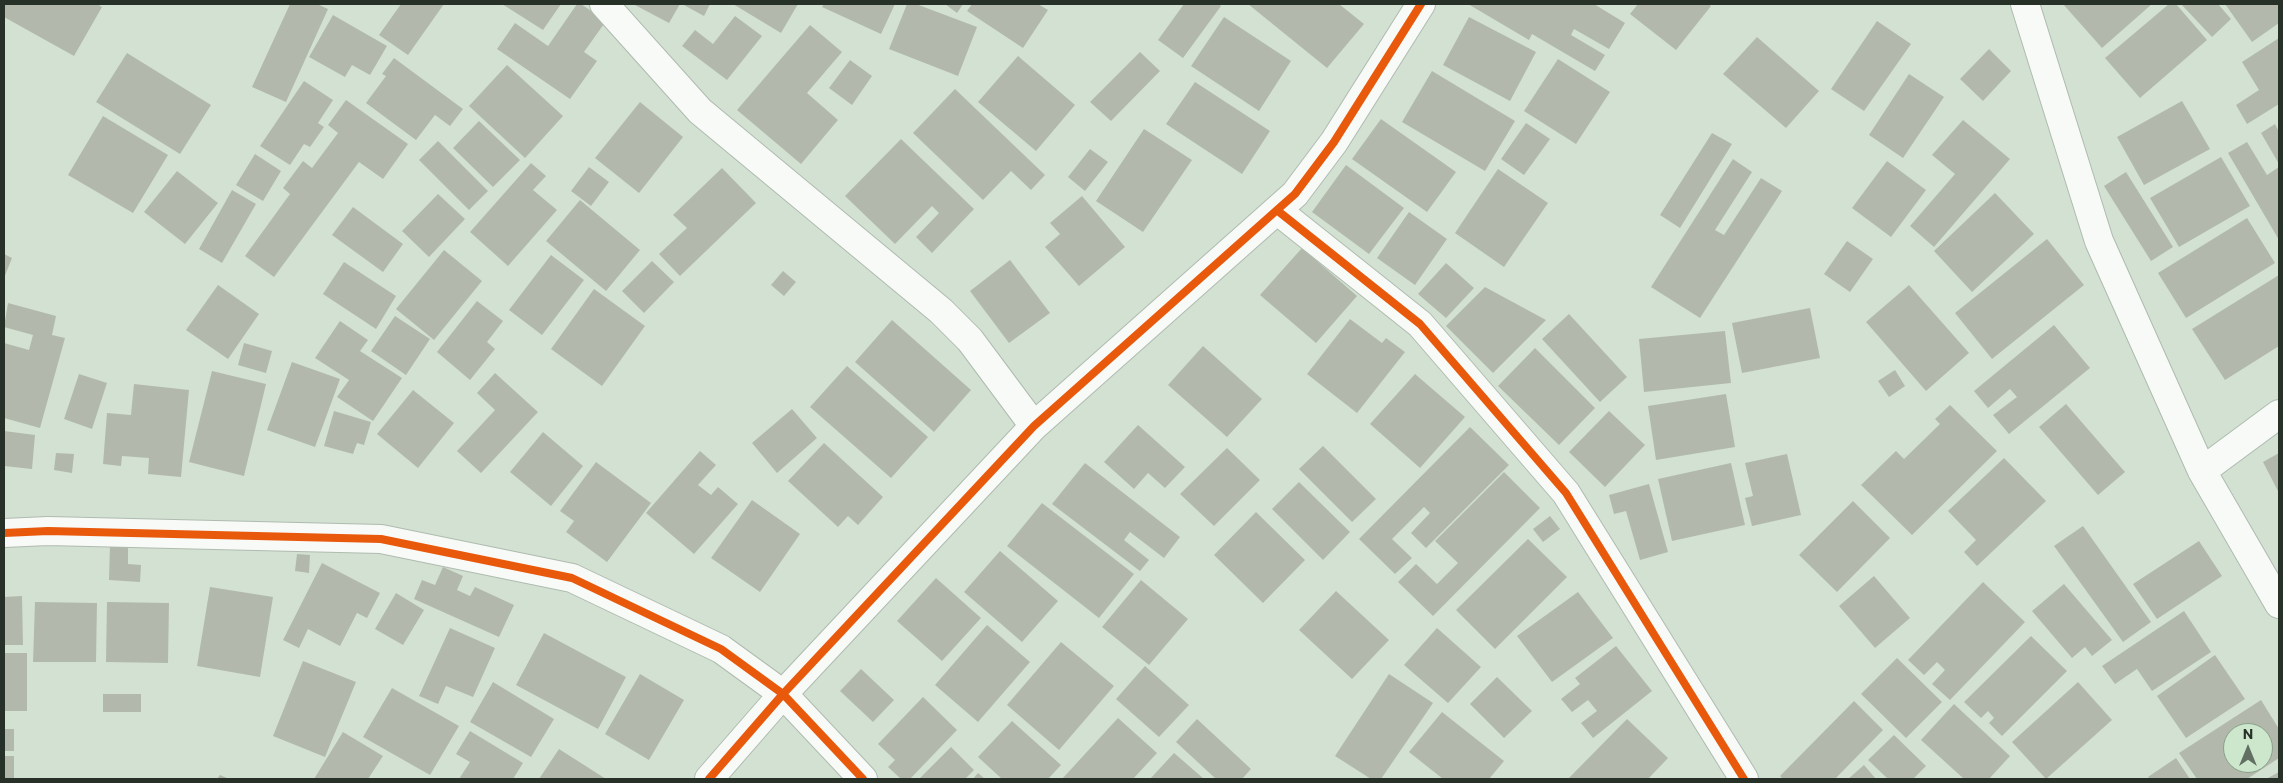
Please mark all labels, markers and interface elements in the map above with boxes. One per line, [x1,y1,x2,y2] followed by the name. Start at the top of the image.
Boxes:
[2223,723,2273,773] north arrow
[2243,725,2253,742] text: N

